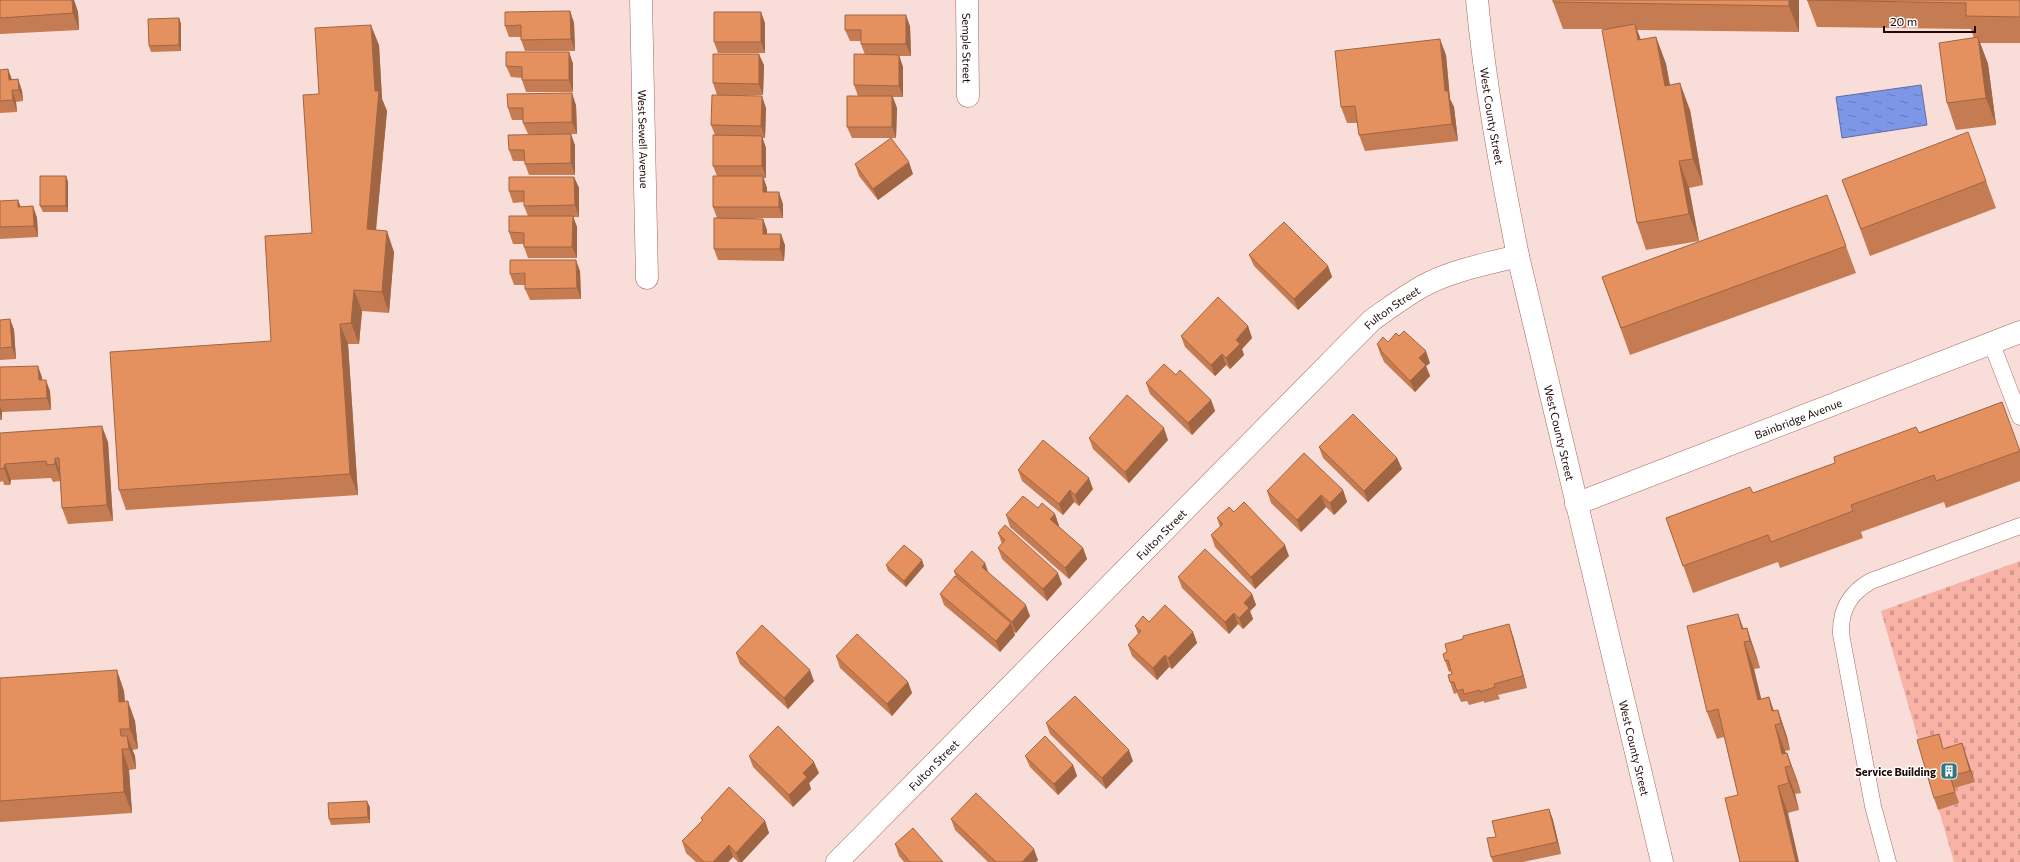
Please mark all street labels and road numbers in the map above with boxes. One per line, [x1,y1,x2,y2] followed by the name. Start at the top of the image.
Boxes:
[961,13,974,84] street label: Semple Street
[1478,67,1507,166] street label: West County Street
[636,89,652,189] street label: West Sewell Avenue
[1361,283,1422,331] street label: Fulton Street
[1542,384,1578,482] street label: West County Street
[1752,395,1844,441] street label: Bainbridge Avenue
[1133,506,1189,562] street label: Fulton Street
[1617,699,1653,798] street label: West County Street
[906,736,961,792] street label: Fulton Street

